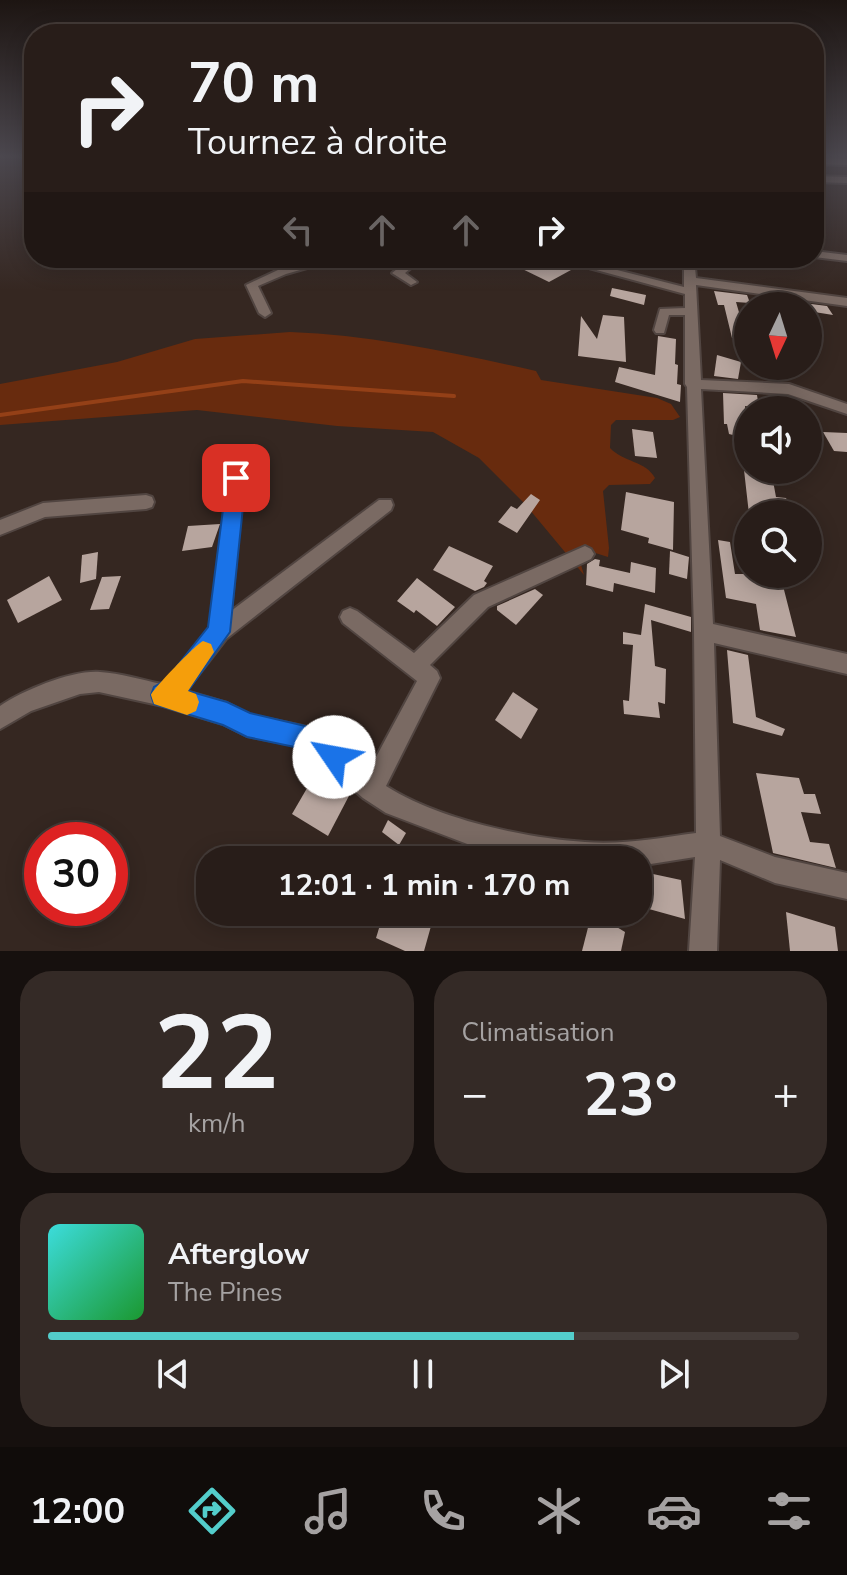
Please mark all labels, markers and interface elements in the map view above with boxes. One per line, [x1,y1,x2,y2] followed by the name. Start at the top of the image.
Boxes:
[188,45,319,122] text: 70 m
[56,56,160,160] icon: right
[188,118,447,167] text: Tournez à droite
[276,208,320,252] icon: left
[360,208,404,252] icon: ahead
[444,208,488,252] icon: ahead
[528,208,572,252] icon: right
[734,292,822,380] north arrow
[734,292,822,588] map controls
[734,396,822,484] button: sound
[202,444,270,512] pin
[214,456,258,500] icon: arrive
[734,500,822,588] button: search
[292,715,376,799] position arrow
[24,822,128,926] speed limit sign: 30
[278,865,570,906] text: 12:01 · 1 min · 170 m
[154,983,279,1125] text: 22
[462,1015,615,1050] text: Climatisation
[583,1054,678,1136] text: 23°
[462,1065,488,1125] text: −
[773,1065,799,1125] text: +
[188,1106,245,1141] text: km/h
[168,1234,309,1275] text: Afterglow
[168,1275,283,1310] text: The Pines
[151,1352,195,1396] icon: previous
[401,1352,445,1396] icon: pause
[652,1352,696,1396] icon: next
[184,1483,240,1539] icon: directions
[300,1483,356,1539] icon: music
[415,1483,471,1539] icon: phone
[531,1483,587,1539] icon: climate
[646,1483,702,1539] icon: car
[761,1483,817,1539] icon: filters
[30,1487,125,1536] text: 12:00

